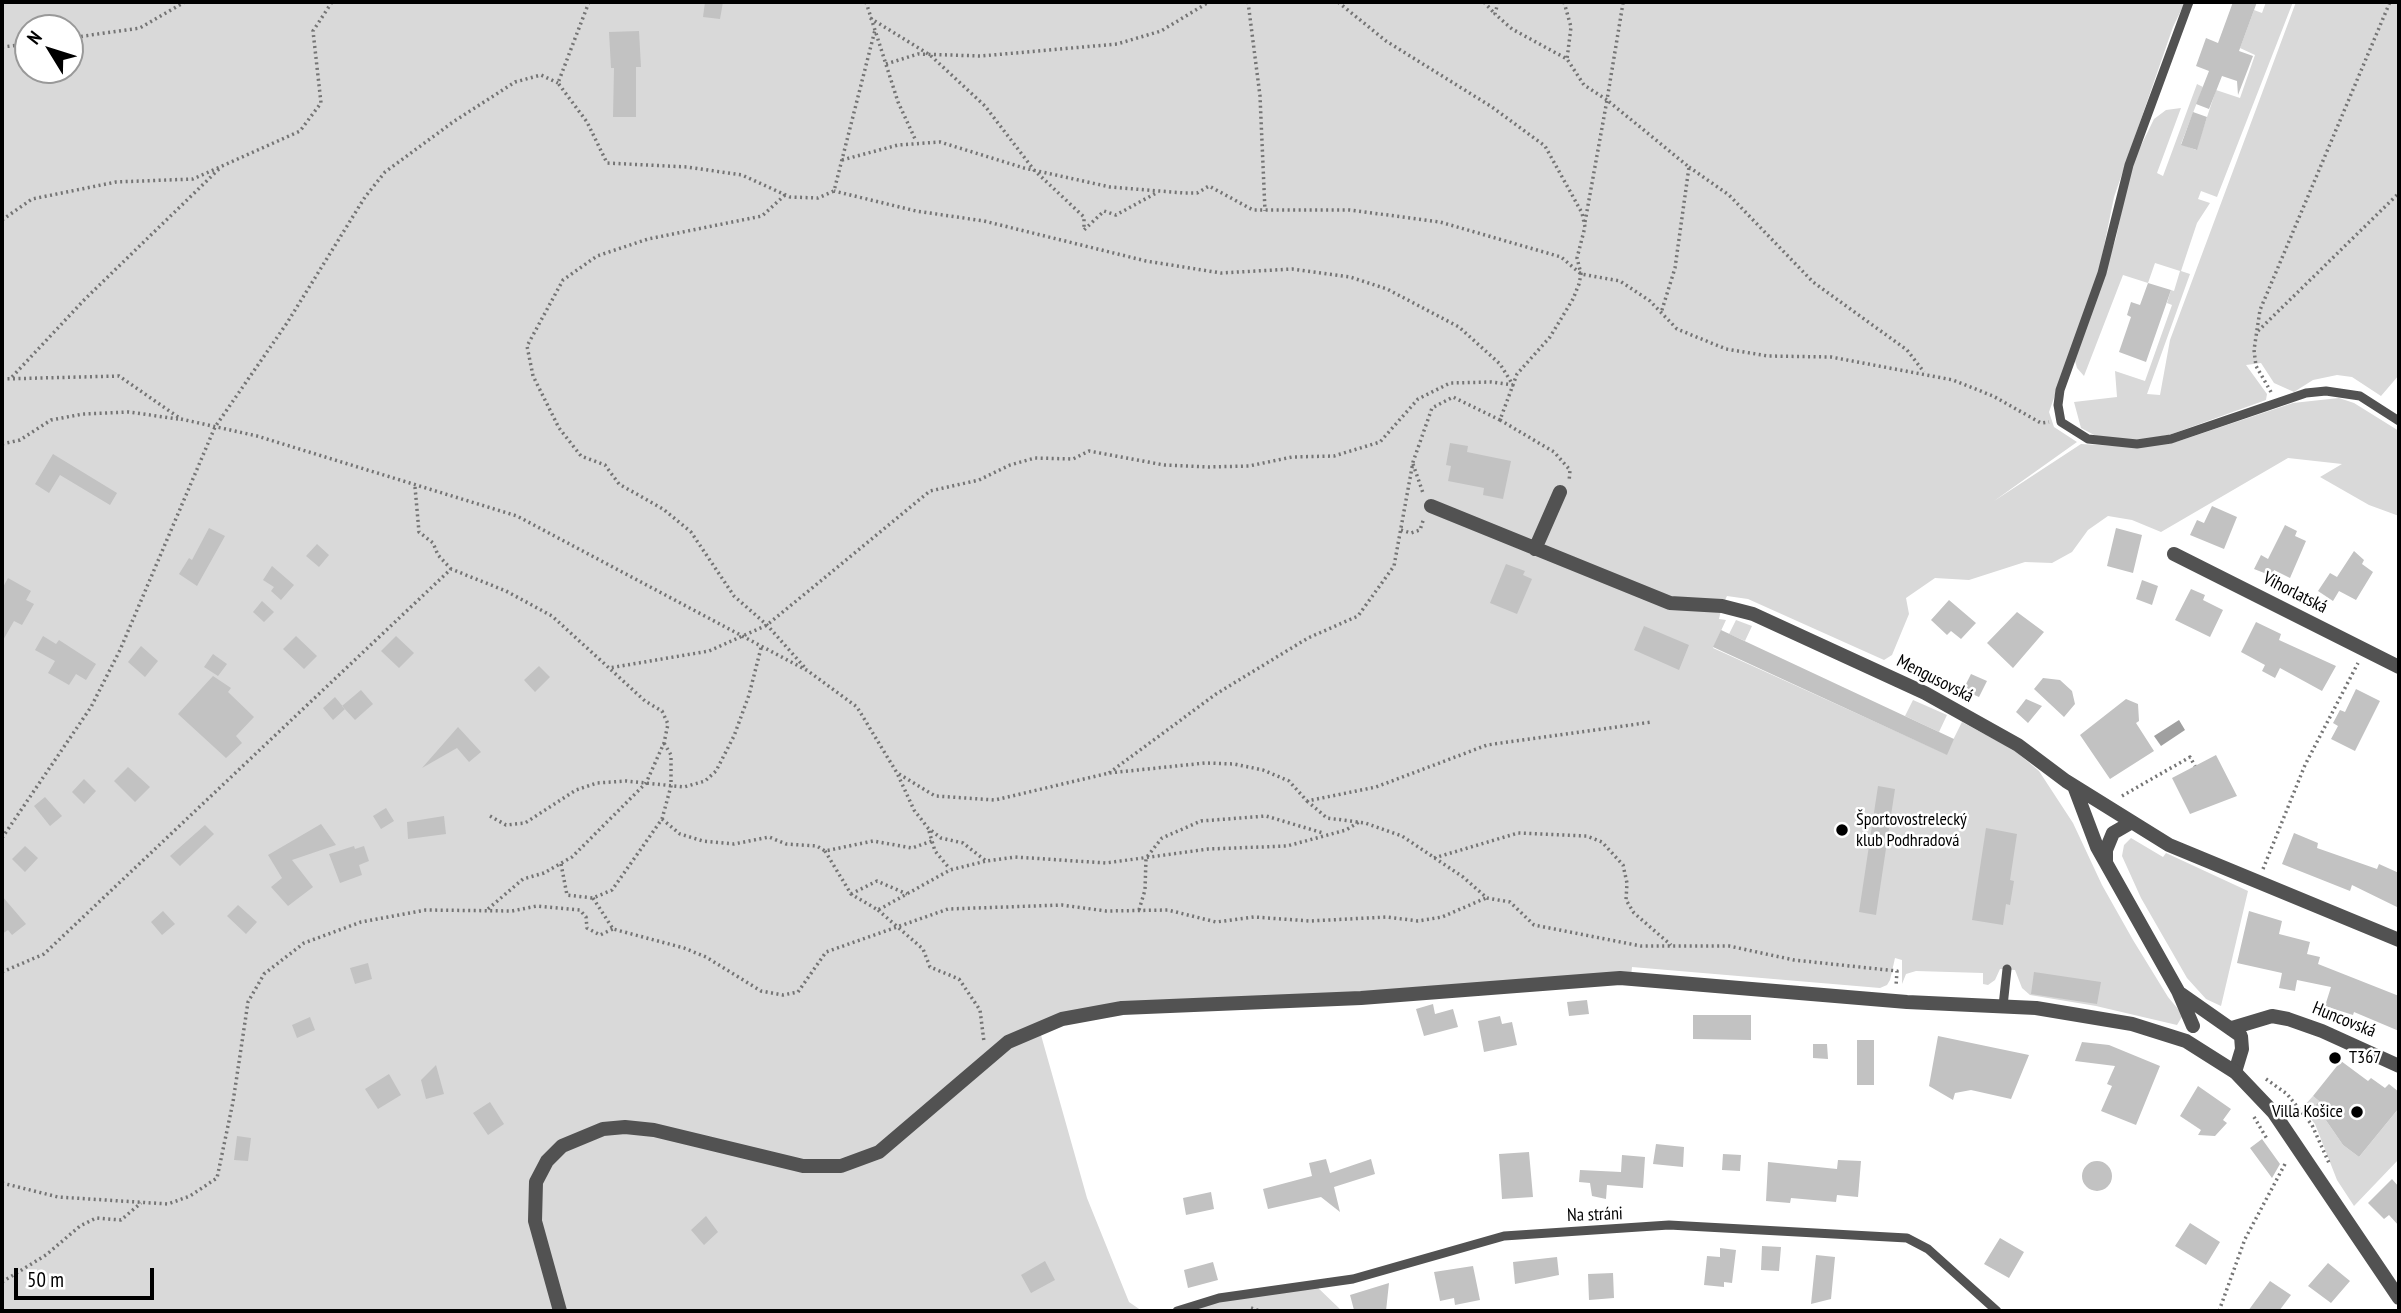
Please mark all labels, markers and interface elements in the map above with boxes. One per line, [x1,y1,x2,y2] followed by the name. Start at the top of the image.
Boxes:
[14,14,84,84] north arrow
[21,26,47,49] text: N
[2259,568,2331,618] street label: Vihorlatská
[1893,650,1977,708] street label: Mengusovská
[1856,809,1967,852] place label: Športovostrelecký klub Podhradová
[1834,822,1850,838] marker: Športovostrelecký klub Podhradová
[2309,998,2379,1042] street label: Huncovská
[2349,1047,2381,1069] place label: T367
[2327,1050,2343,1066] marker: T367
[2272,1101,2343,1123] place label: Villa Košice
[2349,1104,2365,1120] marker: Villa Košice
[1567,1203,1623,1227] street label: Na stráni
[18,1254,158,1298] scale bar
[27,1266,64,1293] text: 50 m

